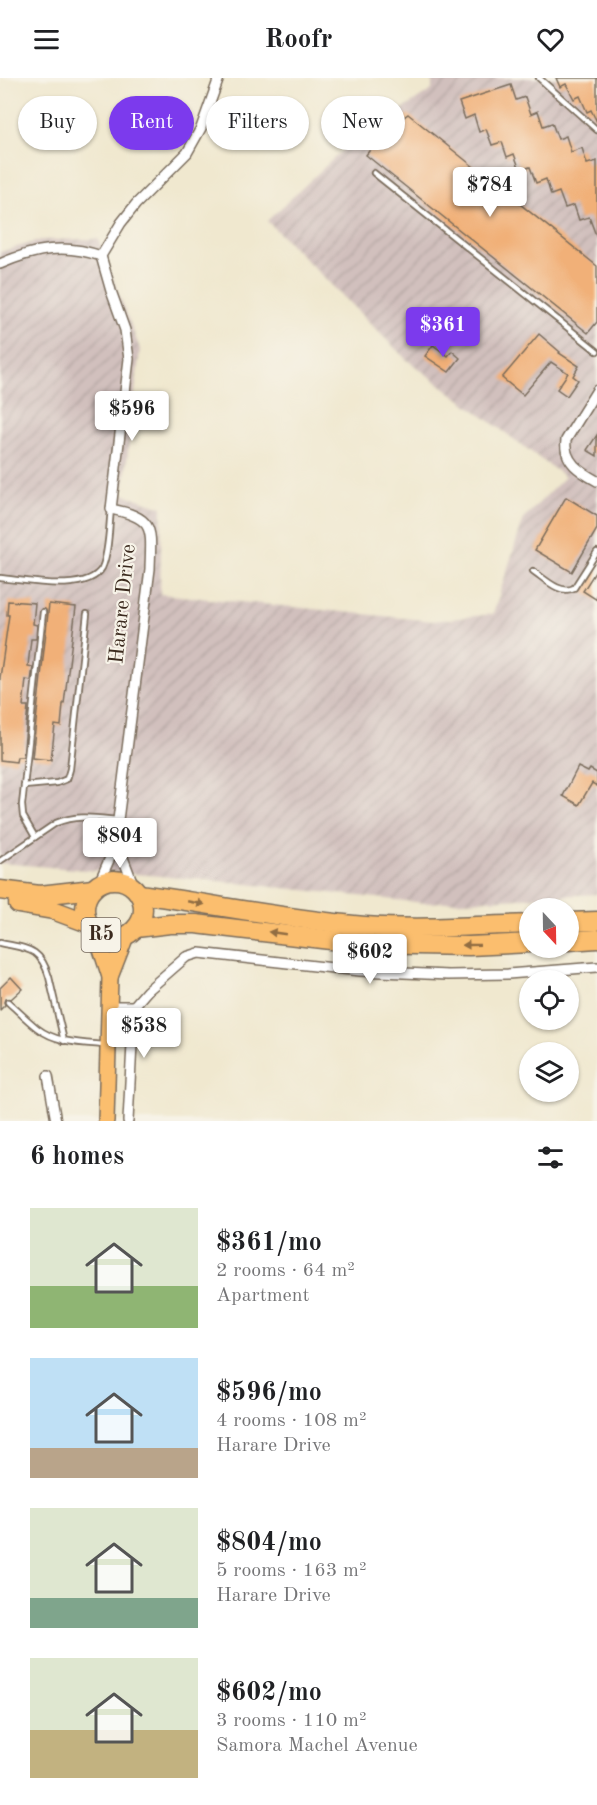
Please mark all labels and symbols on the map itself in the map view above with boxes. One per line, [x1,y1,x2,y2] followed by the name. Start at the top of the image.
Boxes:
[454,167,526,218] pin: $784
[407,307,479,358] pin: $361
[96,391,168,442] pin: $596
[106,543,140,665] street label: Harare Drive
[84,818,156,869] pin: $804
[519,898,579,958] north arrow
[187,899,206,908] one-way arrow
[82,918,120,952] road number: R5
[267,928,286,938] one-way arrow
[334,934,406,985] pin: $602
[462,941,481,950] one-way arrow
[108,1008,180,1059] pin: $538

